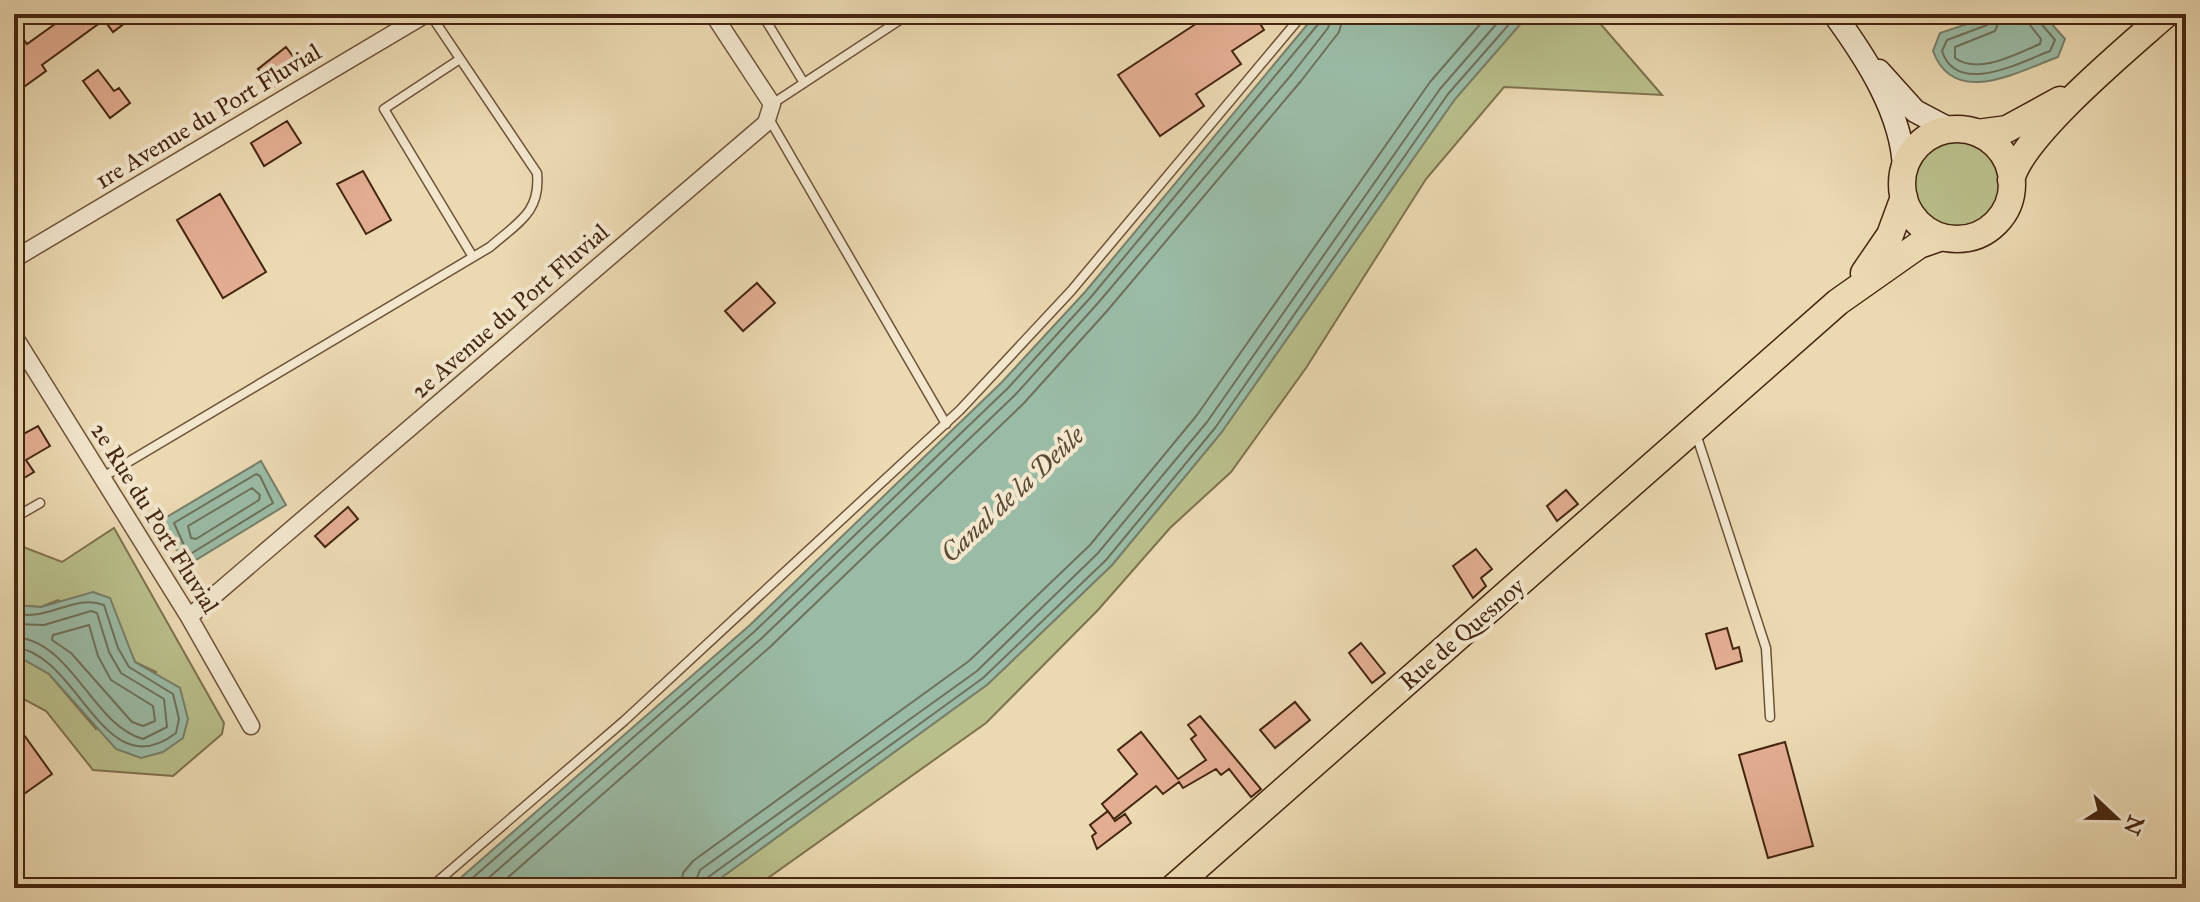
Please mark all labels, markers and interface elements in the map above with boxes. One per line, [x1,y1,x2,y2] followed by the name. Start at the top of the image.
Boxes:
[90,36,327,195] street label: 1re Avenue du Port Fluvial
[405,217,615,405] street label: 2e Avenue du Port Fluvial
[84,417,226,619] street label: 2e Rue du Port Fluvial
[934,419,1091,569] water label: Canal de la Deûle
[1393,571,1532,697] street label: Rue de Quesnoy
[2076,778,2156,858] north arrow
[2118,812,2150,839] text: N

